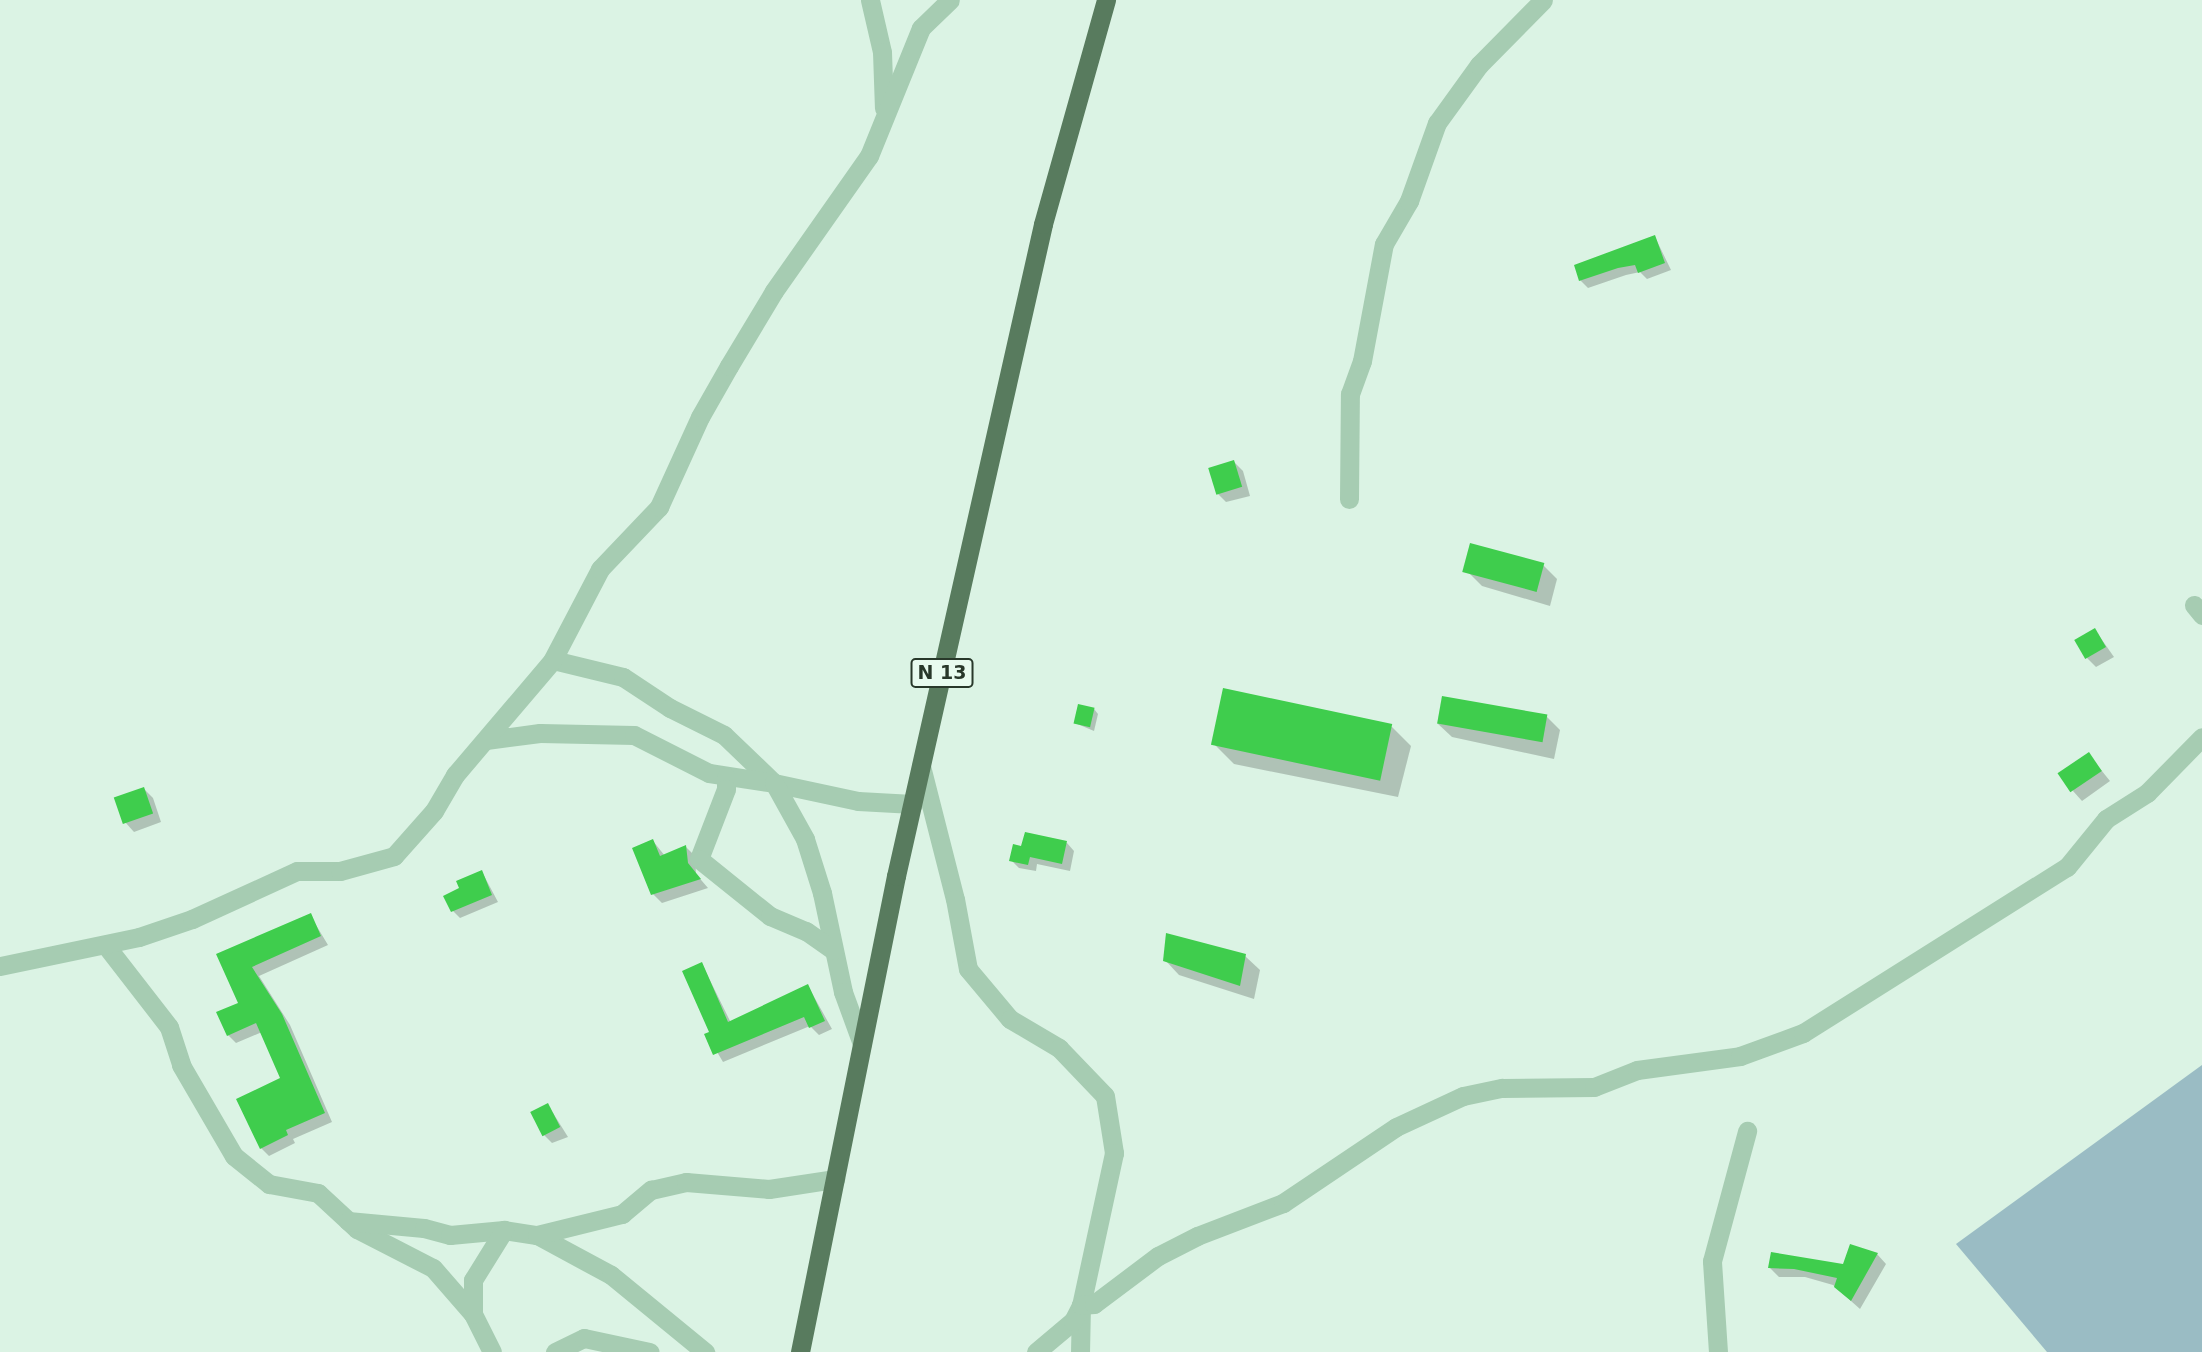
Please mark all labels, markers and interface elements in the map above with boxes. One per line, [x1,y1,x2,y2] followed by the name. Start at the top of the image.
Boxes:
[911,658,974,688] road number: N 13

